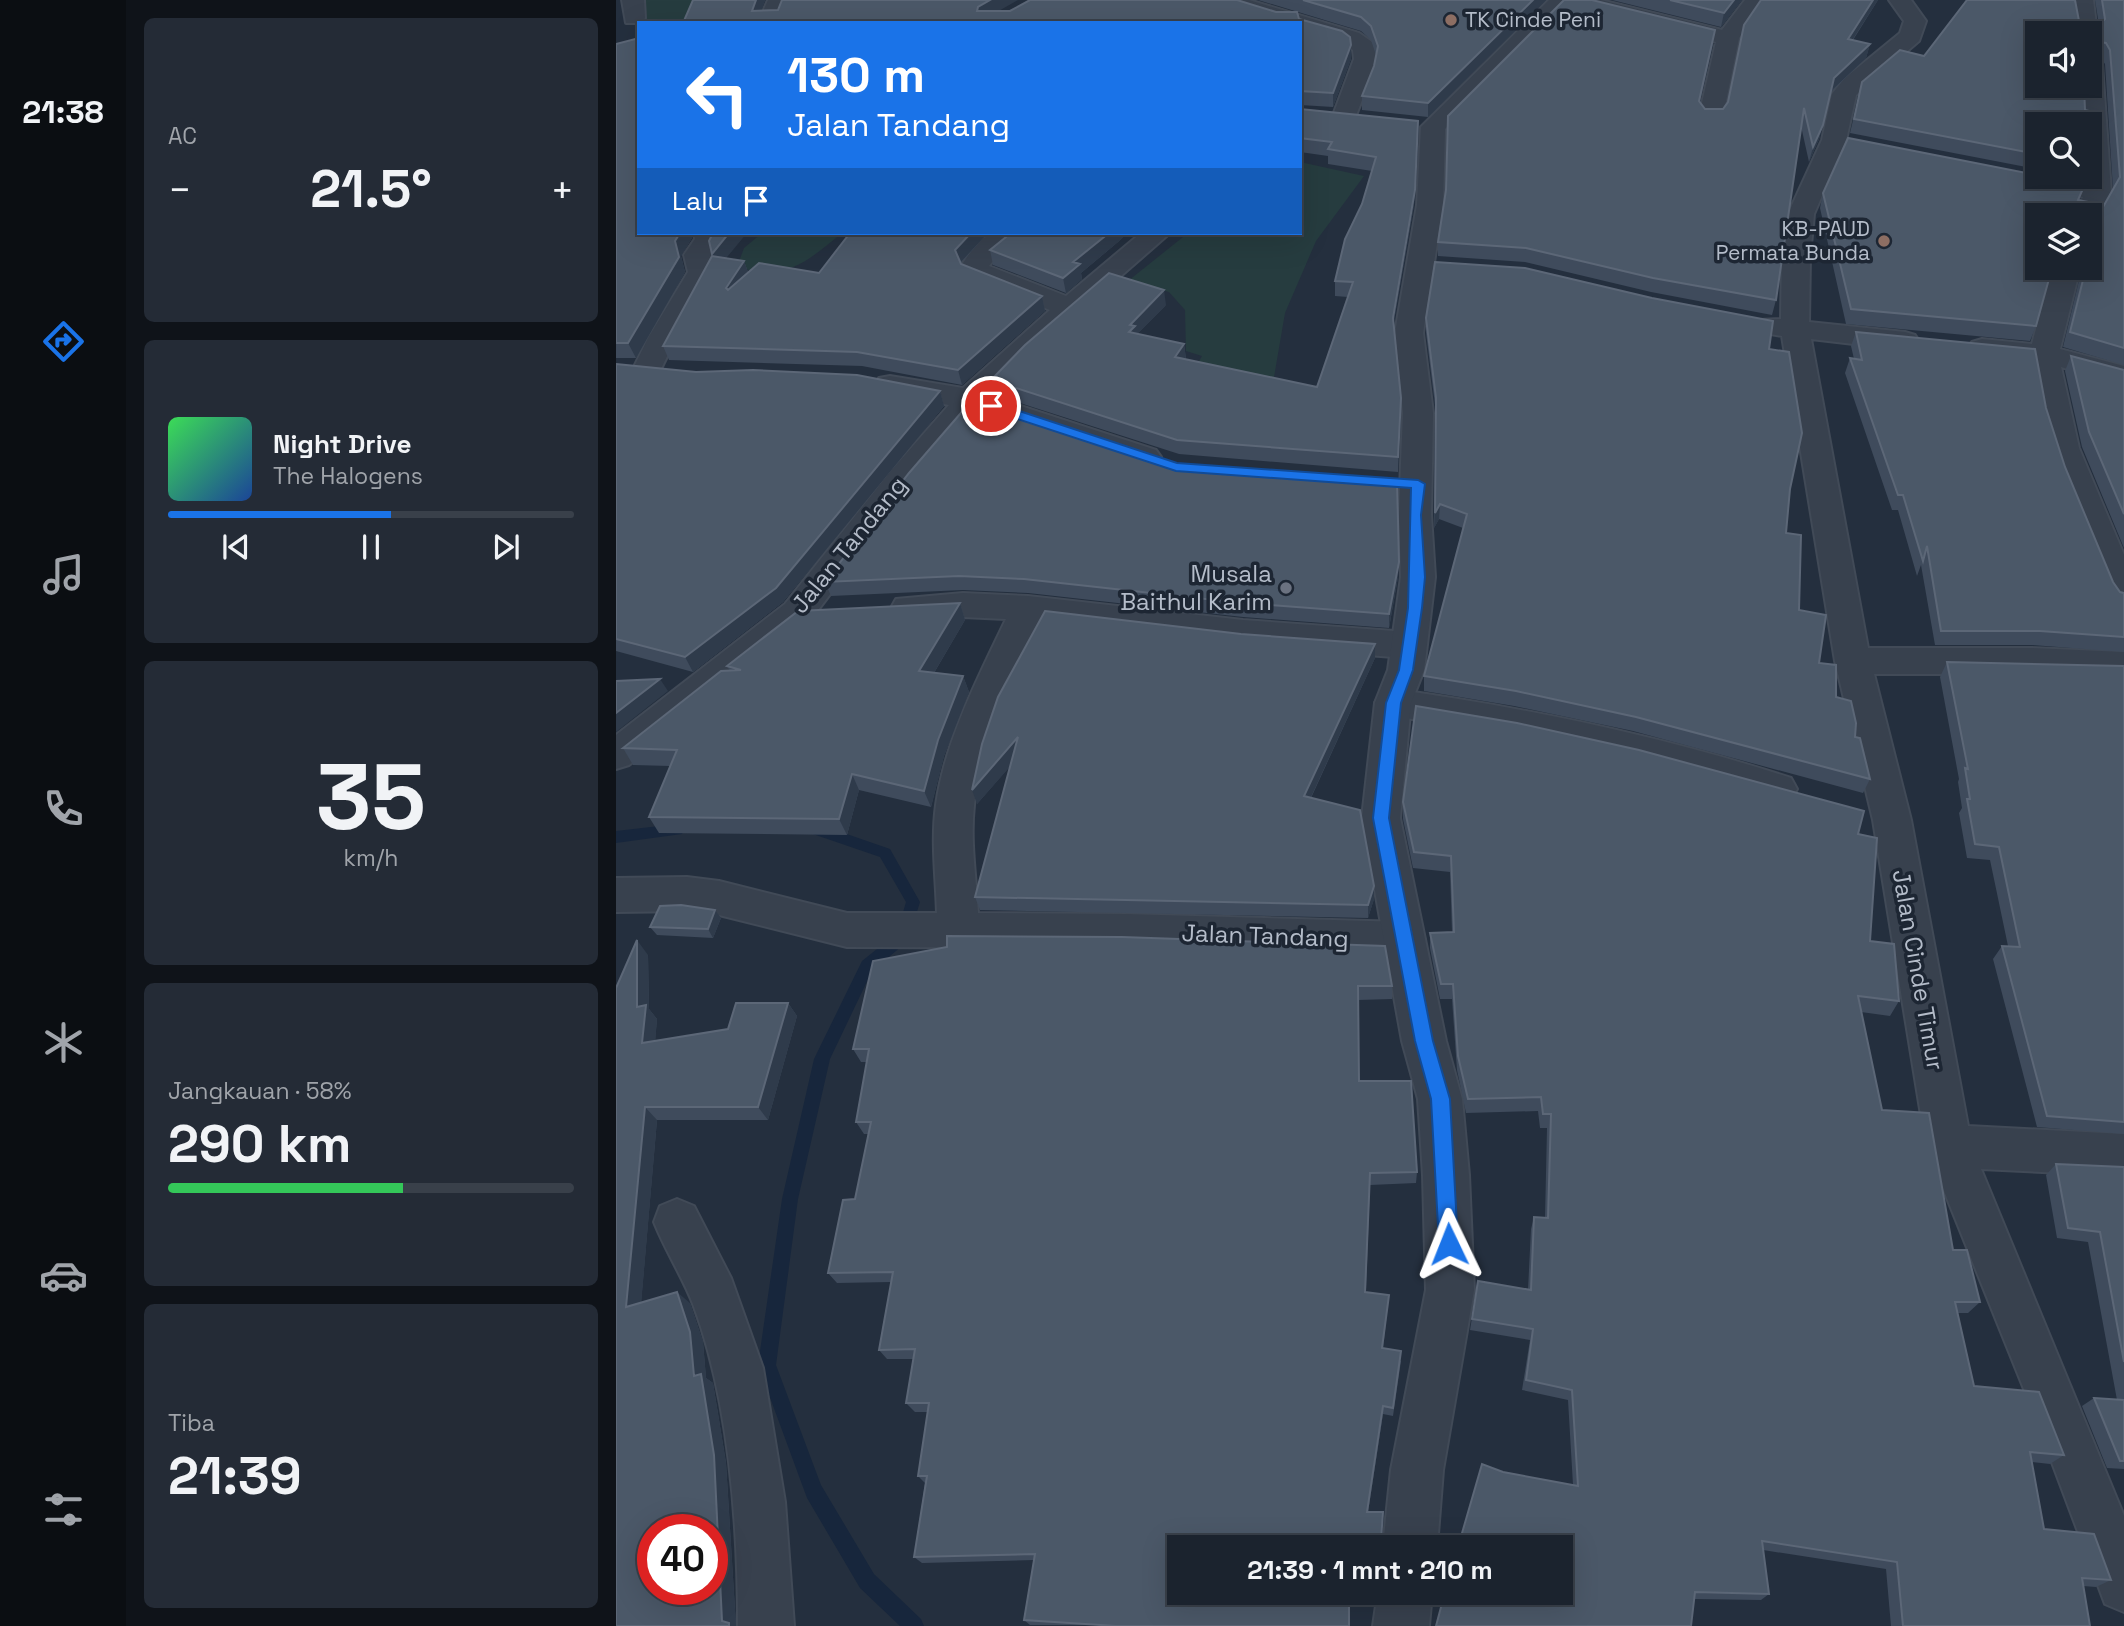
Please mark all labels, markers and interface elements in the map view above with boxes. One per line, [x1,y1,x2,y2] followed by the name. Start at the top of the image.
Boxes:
[1465,6,1601,33] place label: TK Cinde Peni
[1443,12,1459,28] marker: TK Cinde Peni
[2025,21,2102,280] map controls
[2025,21,2102,98] button: sound
[787,44,925,106] text: 130 m
[672,49,763,140] icon: left
[22,92,104,132] text: 21:38
[787,105,1010,145] text: Jalan Tandang
[2025,112,2102,189] button: search
[168,121,197,151] text: AC
[310,156,432,222] text: 21.5°
[168,166,192,214] text: −
[550,166,574,214] text: +
[737,182,775,220] icon: arrive
[672,184,723,218] text: Lalu
[2025,203,2102,280] button: layers
[1716,215,1870,266] place label: KB-PAUD Permata Bunda
[1876,233,1892,249] marker: KB-PAUD Permata Bunda
[39,317,88,366] icon: directions
[961,376,1021,436] pin
[972,387,1010,425] icon: arrive
[273,427,411,461] text: Night Drive
[273,461,423,491] text: The Halogens
[784,470,913,619] street label: Jalan Tandang
[217,528,255,566] icon: previous
[352,528,390,566] icon: pause
[487,528,525,566] icon: next
[39,550,88,599] icon: music
[1120,558,1272,617] place label: Musala Baithul Karim
[1278,580,1294,596] marker: Musala Baithul Karim
[316,739,426,856] text: 35
[39,784,88,833] icon: phone
[344,843,398,873] text: km/h
[1886,867,1951,1073] street label: Jalan Cinde Timur
[1181,917,1349,954] street label: Jalan Tandang
[39,1018,88,1067] icon: climate
[168,1076,352,1106] text: Jangkauan · 58%
[168,1111,351,1177] text: 290 km
[1412,1207,1486,1281] position arrow
[39,1251,88,1300] icon: car
[168,1408,215,1438] text: Tiba
[168,1443,302,1509] text: 21:39
[39,1485,88,1534] icon: filters
[637,1514,728,1605] speed limit sign: 40
[1247,1553,1493,1587] text: 21:39 · 1 mnt · 210 m

